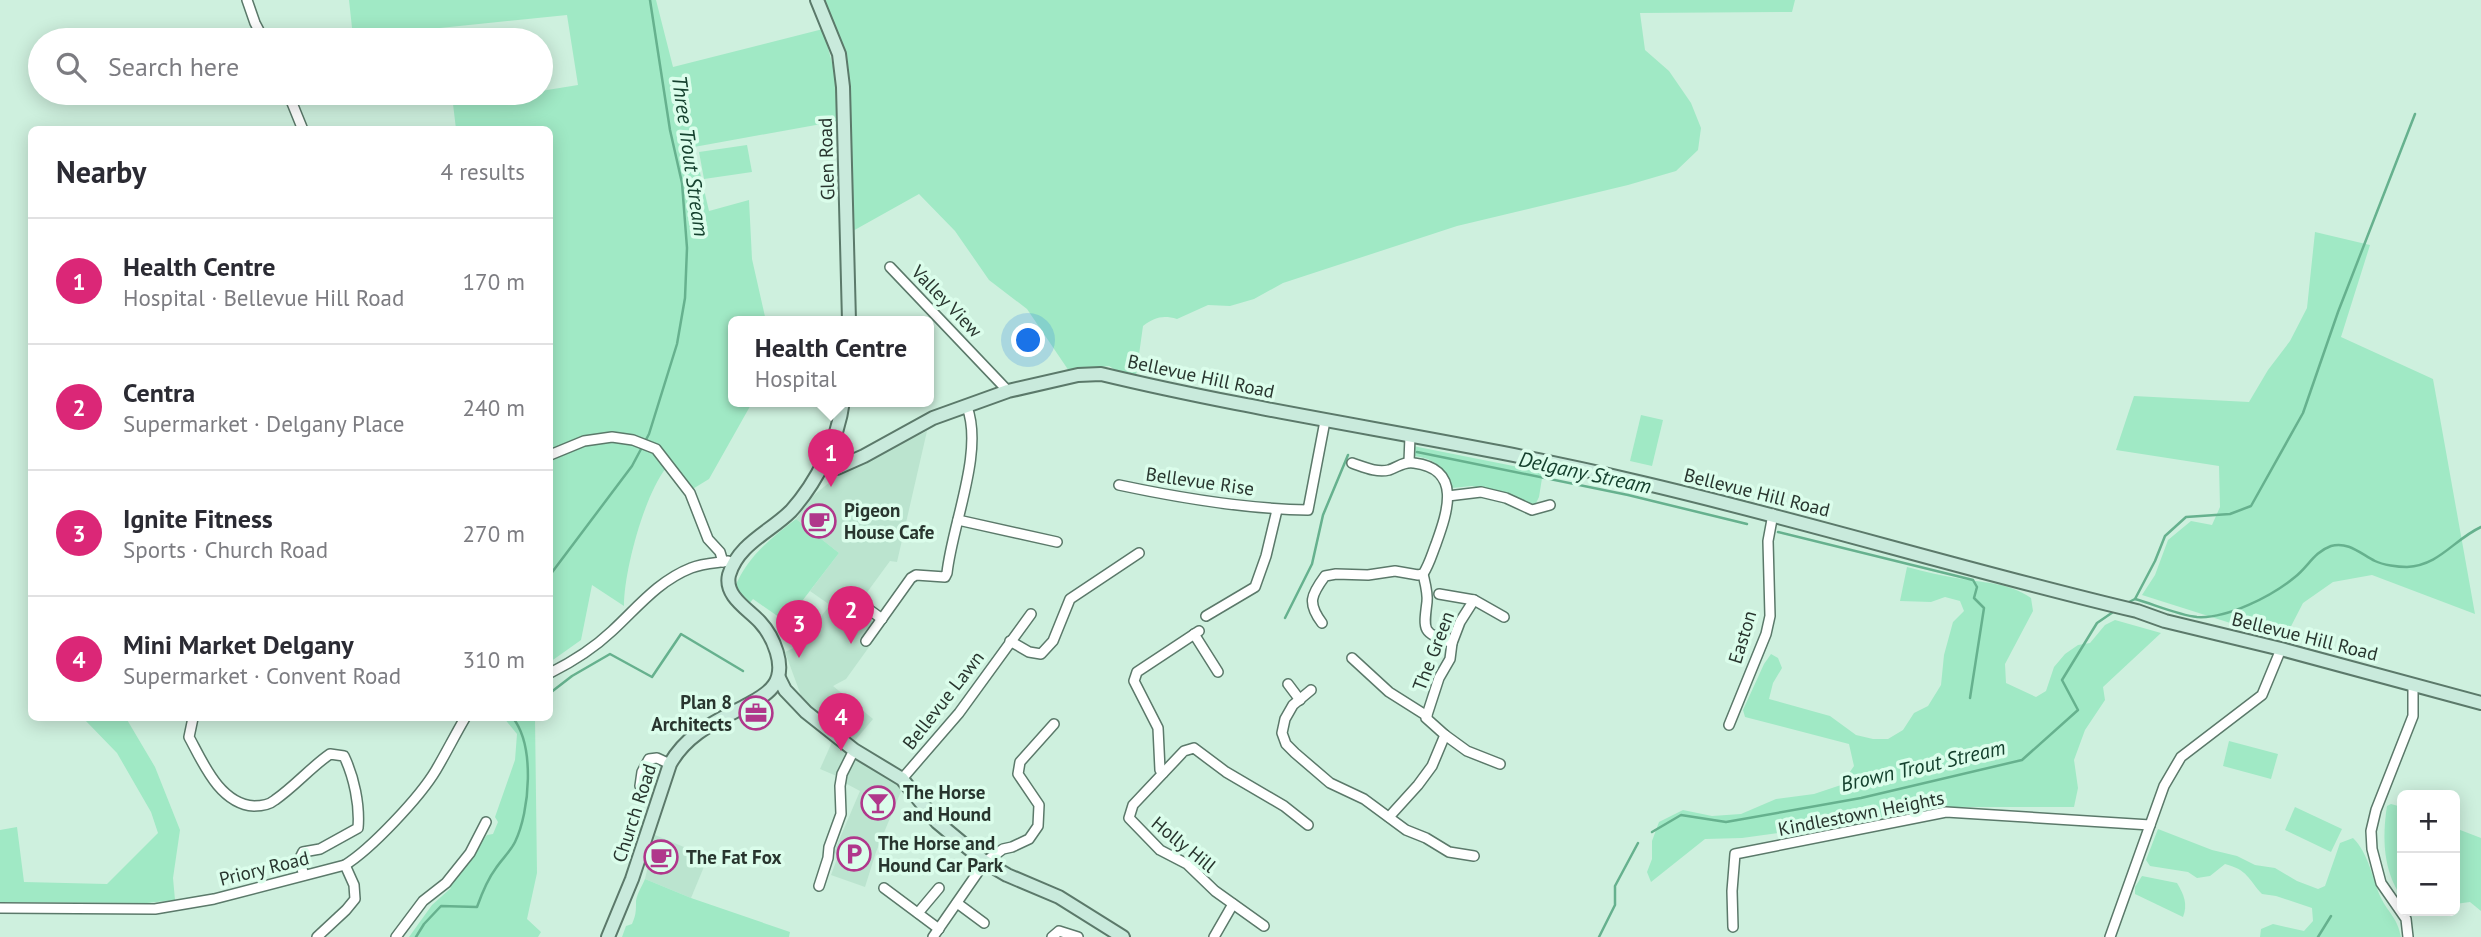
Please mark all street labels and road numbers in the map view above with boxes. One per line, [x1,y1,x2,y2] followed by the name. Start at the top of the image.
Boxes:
[813,117,839,201] street label: Glen Road
[906,259,987,342] street label: Valley View
[1125,349,1277,403] street label: Bellevue Hill Road
[1144,462,1256,500] street label: Bellevue Rise
[1682,462,1832,522] street label: Bellevue Hill Road
[2230,606,2380,666] street label: Bellevue Hill Road
[1723,607,1761,667] street label: Easton
[1407,608,1459,694] street label: The Green
[897,646,989,754] street label: Bellevue Lawn
[607,761,661,865] street label: Church Road
[1776,785,1946,841] street label: Kindlestown Heights
[1147,811,1222,878] street label: Holly Hill
[217,845,311,891] street label: Priory Road

